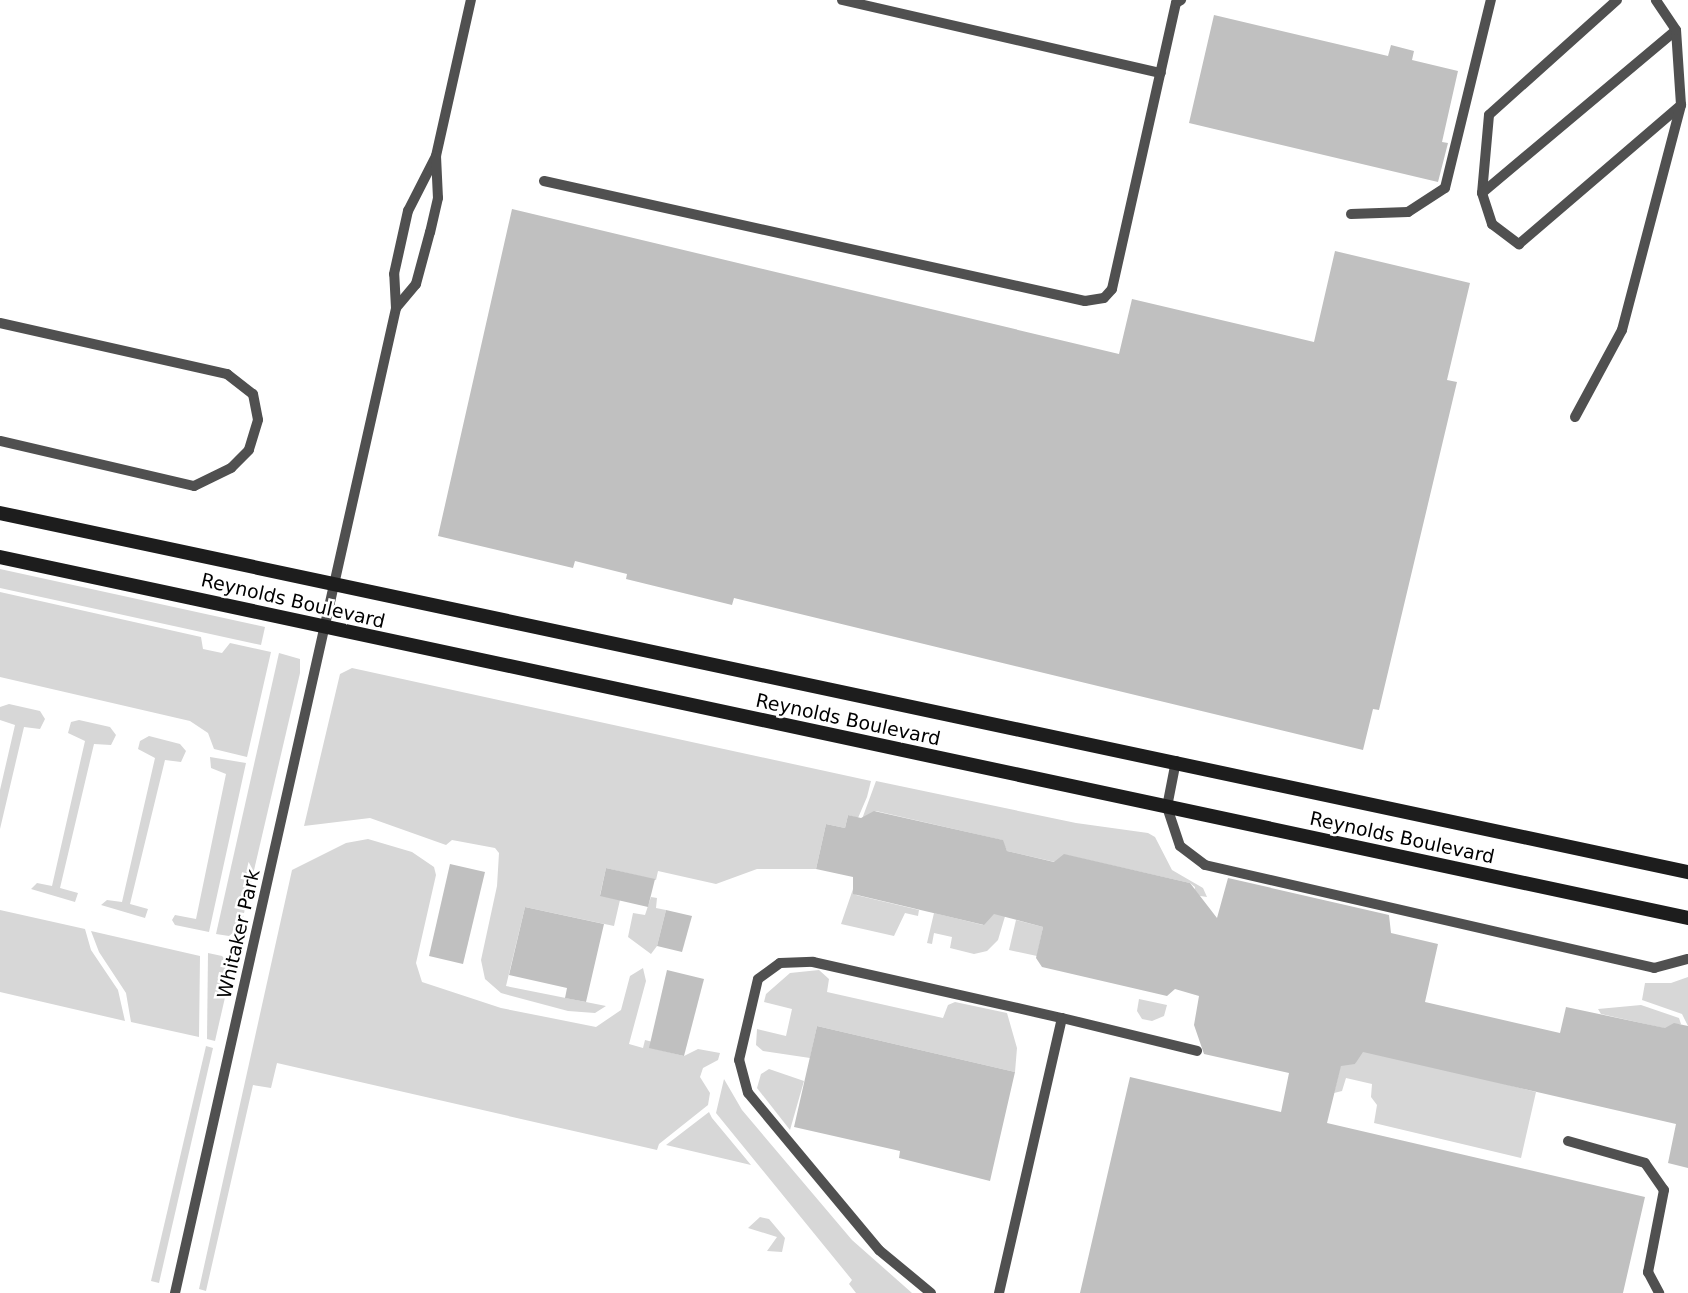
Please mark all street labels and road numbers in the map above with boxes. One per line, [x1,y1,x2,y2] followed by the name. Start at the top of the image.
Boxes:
[199,569,387,633] street label: Reynolds Boulevard
[754,689,942,751] street label: Reynolds Boulevard
[1308,807,1496,869] street label: Reynolds Boulevard
[213,867,265,1001] street label: Whitaker Park

